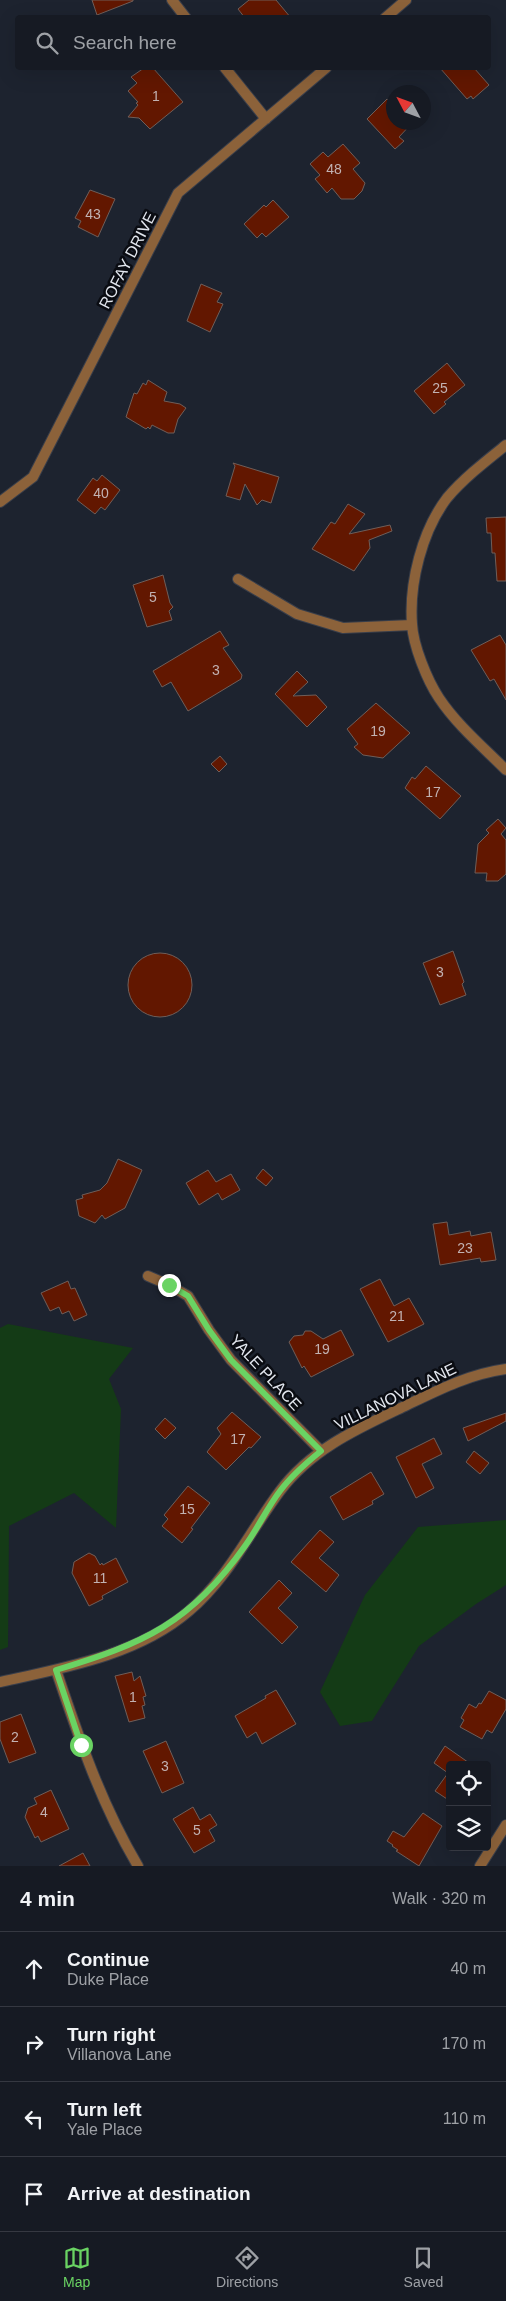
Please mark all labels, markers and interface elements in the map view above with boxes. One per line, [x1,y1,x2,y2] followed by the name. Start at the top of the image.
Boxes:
[15,15,491,70] search box
[33,29,61,57] icon: search
[73,32,177,53] text: Search here
[386,85,431,130] north arrow
[152,88,160,104] house number: 1
[326,161,342,177] house number: 48
[85,206,101,222] house number: 43
[96,209,159,311] street label: ROFAY DRIVE
[432,380,448,396] house number: 25
[93,485,109,501] house number: 40
[149,589,157,605] house number: 5
[212,662,220,678] house number: 3
[370,723,386,739] house number: 19
[425,784,441,800] house number: 17
[436,964,444,980] house number: 3
[457,1240,473,1256] house number: 23
[158,1274,181,1297] route end
[389,1308,405,1324] house number: 21
[226,1331,305,1413] street label: YALE PLACE
[314,1341,330,1357] house number: 19
[332,1360,459,1433] street label: VILLANOVA LANE
[230,1431,246,1447] house number: 17
[179,1501,195,1517] house number: 15
[93,1570,107,1586] house number: 11
[129,1689,137,1705] house number: 1
[11,1729,19,1745] house number: 2
[70,1734,93,1757] route start
[161,1758,169,1774] house number: 3
[446,1761,491,1851] map controls
[446,1761,491,1806] button: locate
[40,1804,48,1820] house number: 4
[446,1806,491,1851] button: layers
[193,1822,201,1838] house number: 5
[20,1887,75,1910] text: 4 min
[392,1890,486,1907] text: Walk · 320 m
[67,1949,149,1970] text: Continue
[20,1955,48,1983] icon: ahead
[450,1960,486,1977] text: 40 m
[67,1971,149,1988] text: Duke Place
[67,2024,155,2045] text: Turn right
[20,2030,48,2058] icon: right
[442,2035,486,2052] text: 170 m
[67,2046,172,2063] text: Villanova Lane
[67,2099,142,2120] text: Turn left
[20,2105,48,2133] icon: left
[443,2110,486,2127] text: 110 m
[67,2121,142,2138] text: Yale Place
[20,2180,48,2208] icon: arrive
[67,2183,251,2204] text: Arrive at destination
[63,2244,91,2290] tab: Map
[216,2244,278,2290] tab: Directions
[404,2244,443,2290] tab: Saved

